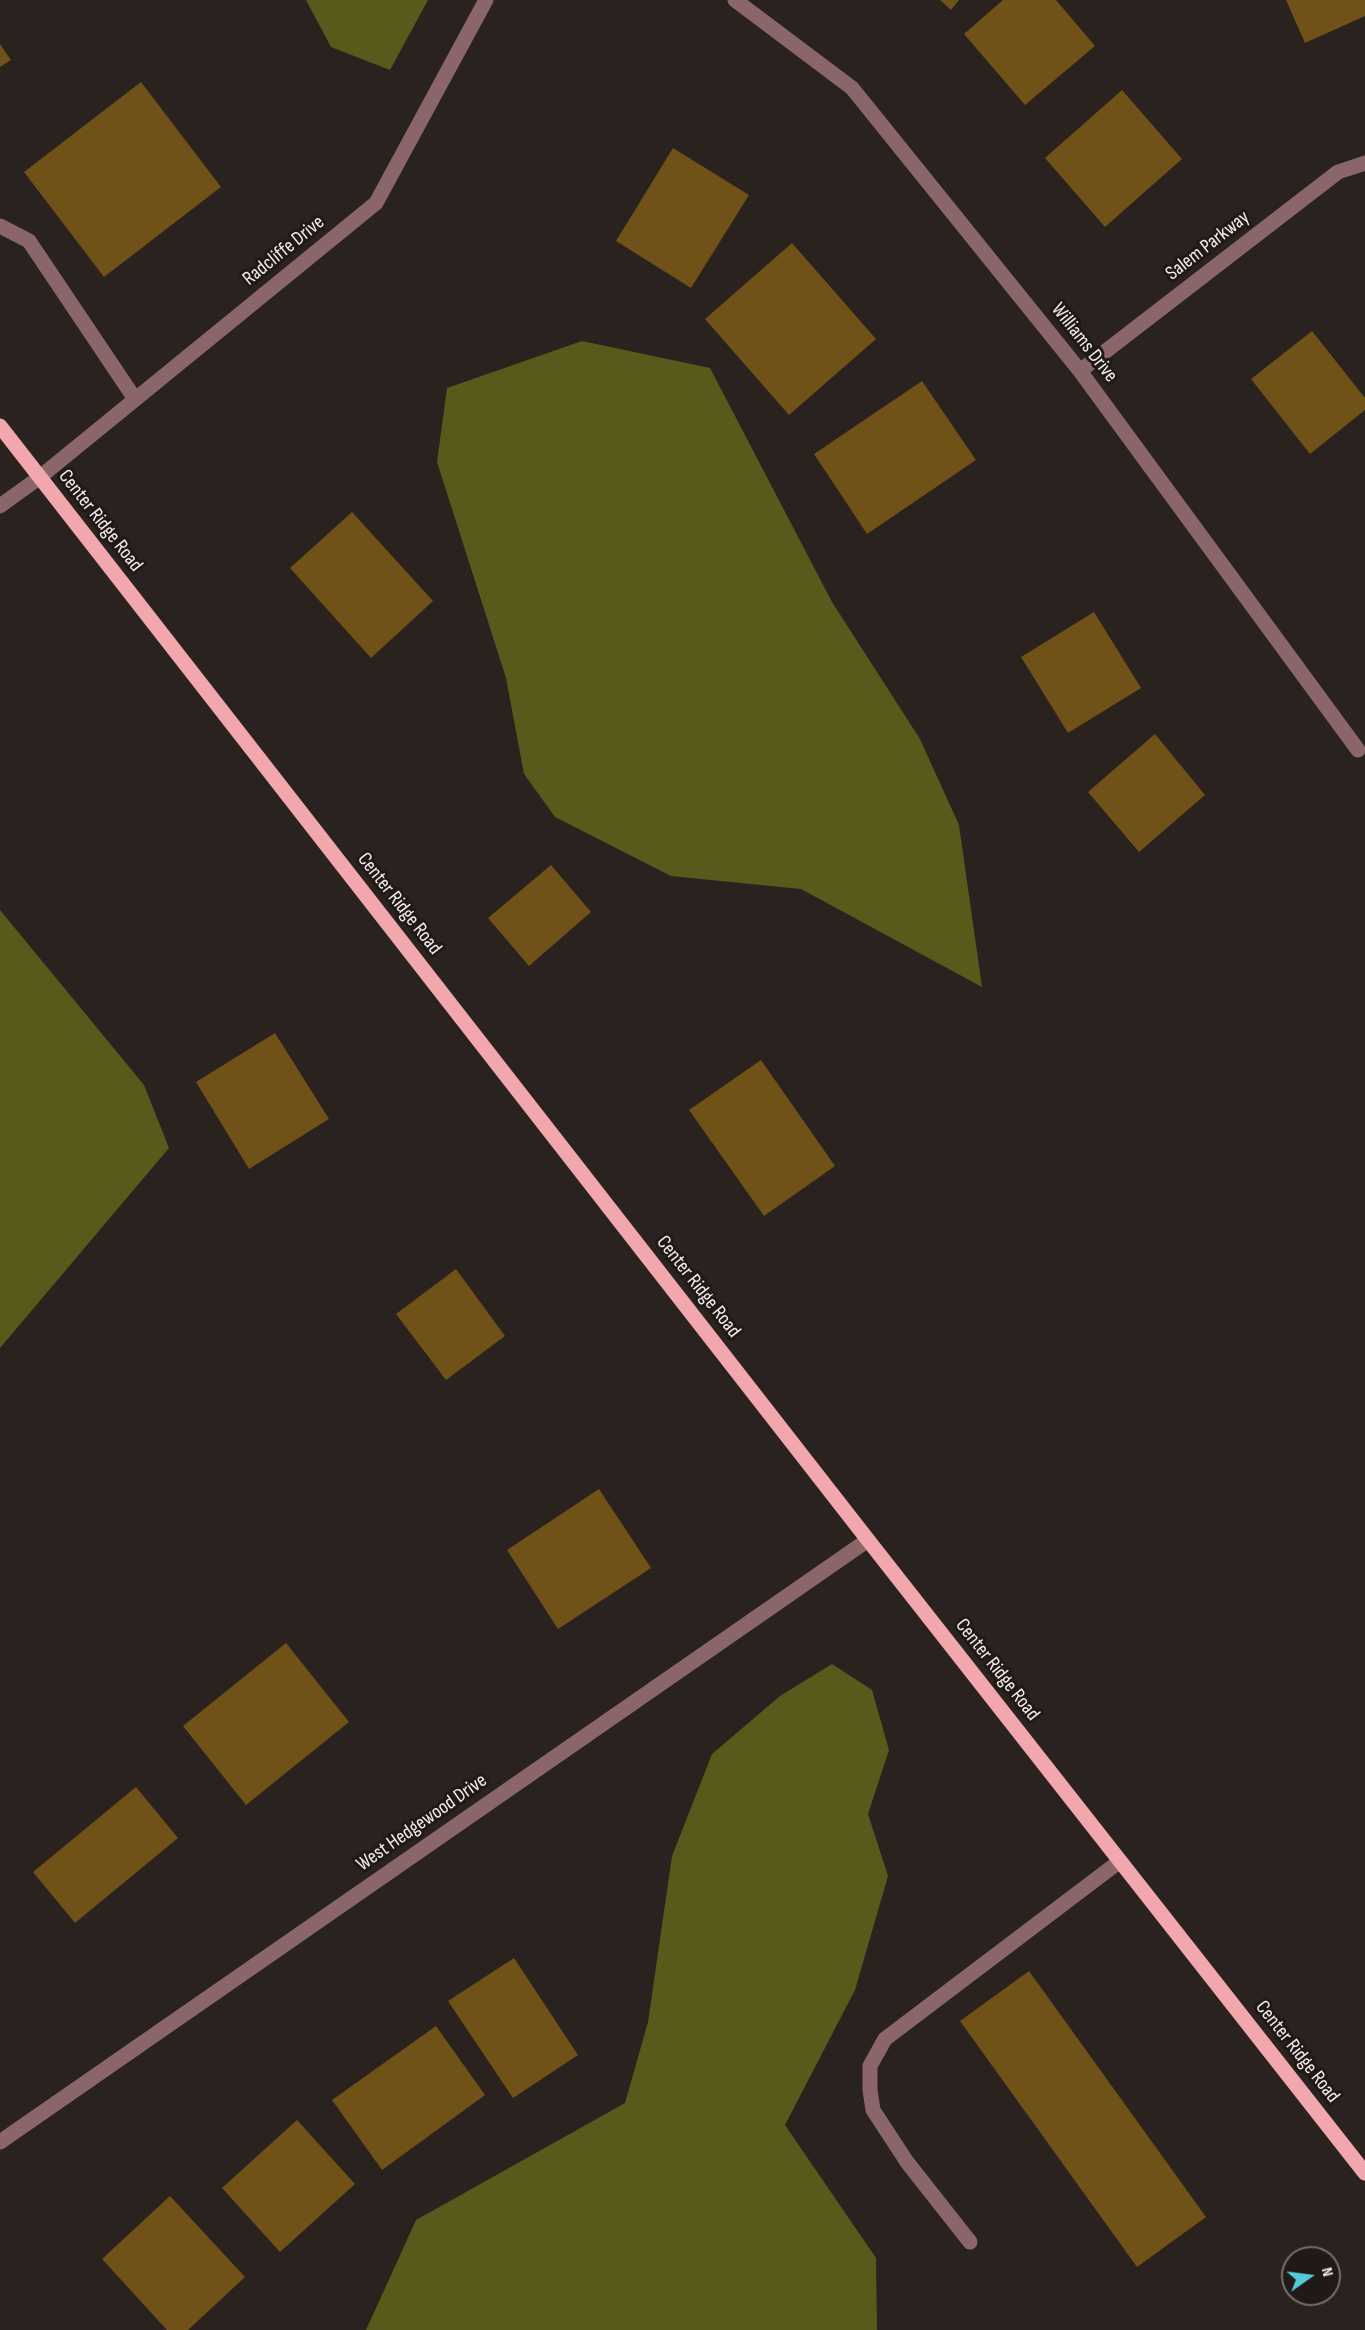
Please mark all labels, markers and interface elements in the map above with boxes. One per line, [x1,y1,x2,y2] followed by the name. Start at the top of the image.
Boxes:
[1161,206,1255,286] street label: Salem Parkway
[238,211,330,291] street label: Radcliffe Drive
[1046,299,1122,387] street label: Williams Drive
[53,465,147,577] street label: Center Ridge Road
[352,848,446,960] street label: Center Ridge Road
[651,1231,745,1343] street label: Center Ridge Road
[950,1614,1044,1726] street label: Center Ridge Road
[352,1769,492,1877] street label: West Hedgewood Drive
[1250,1996,1344,2108] street label: Center Ridge Road
[1281,2246,1341,2306] north arrow
[1317,2266,1337,2278] text: N

